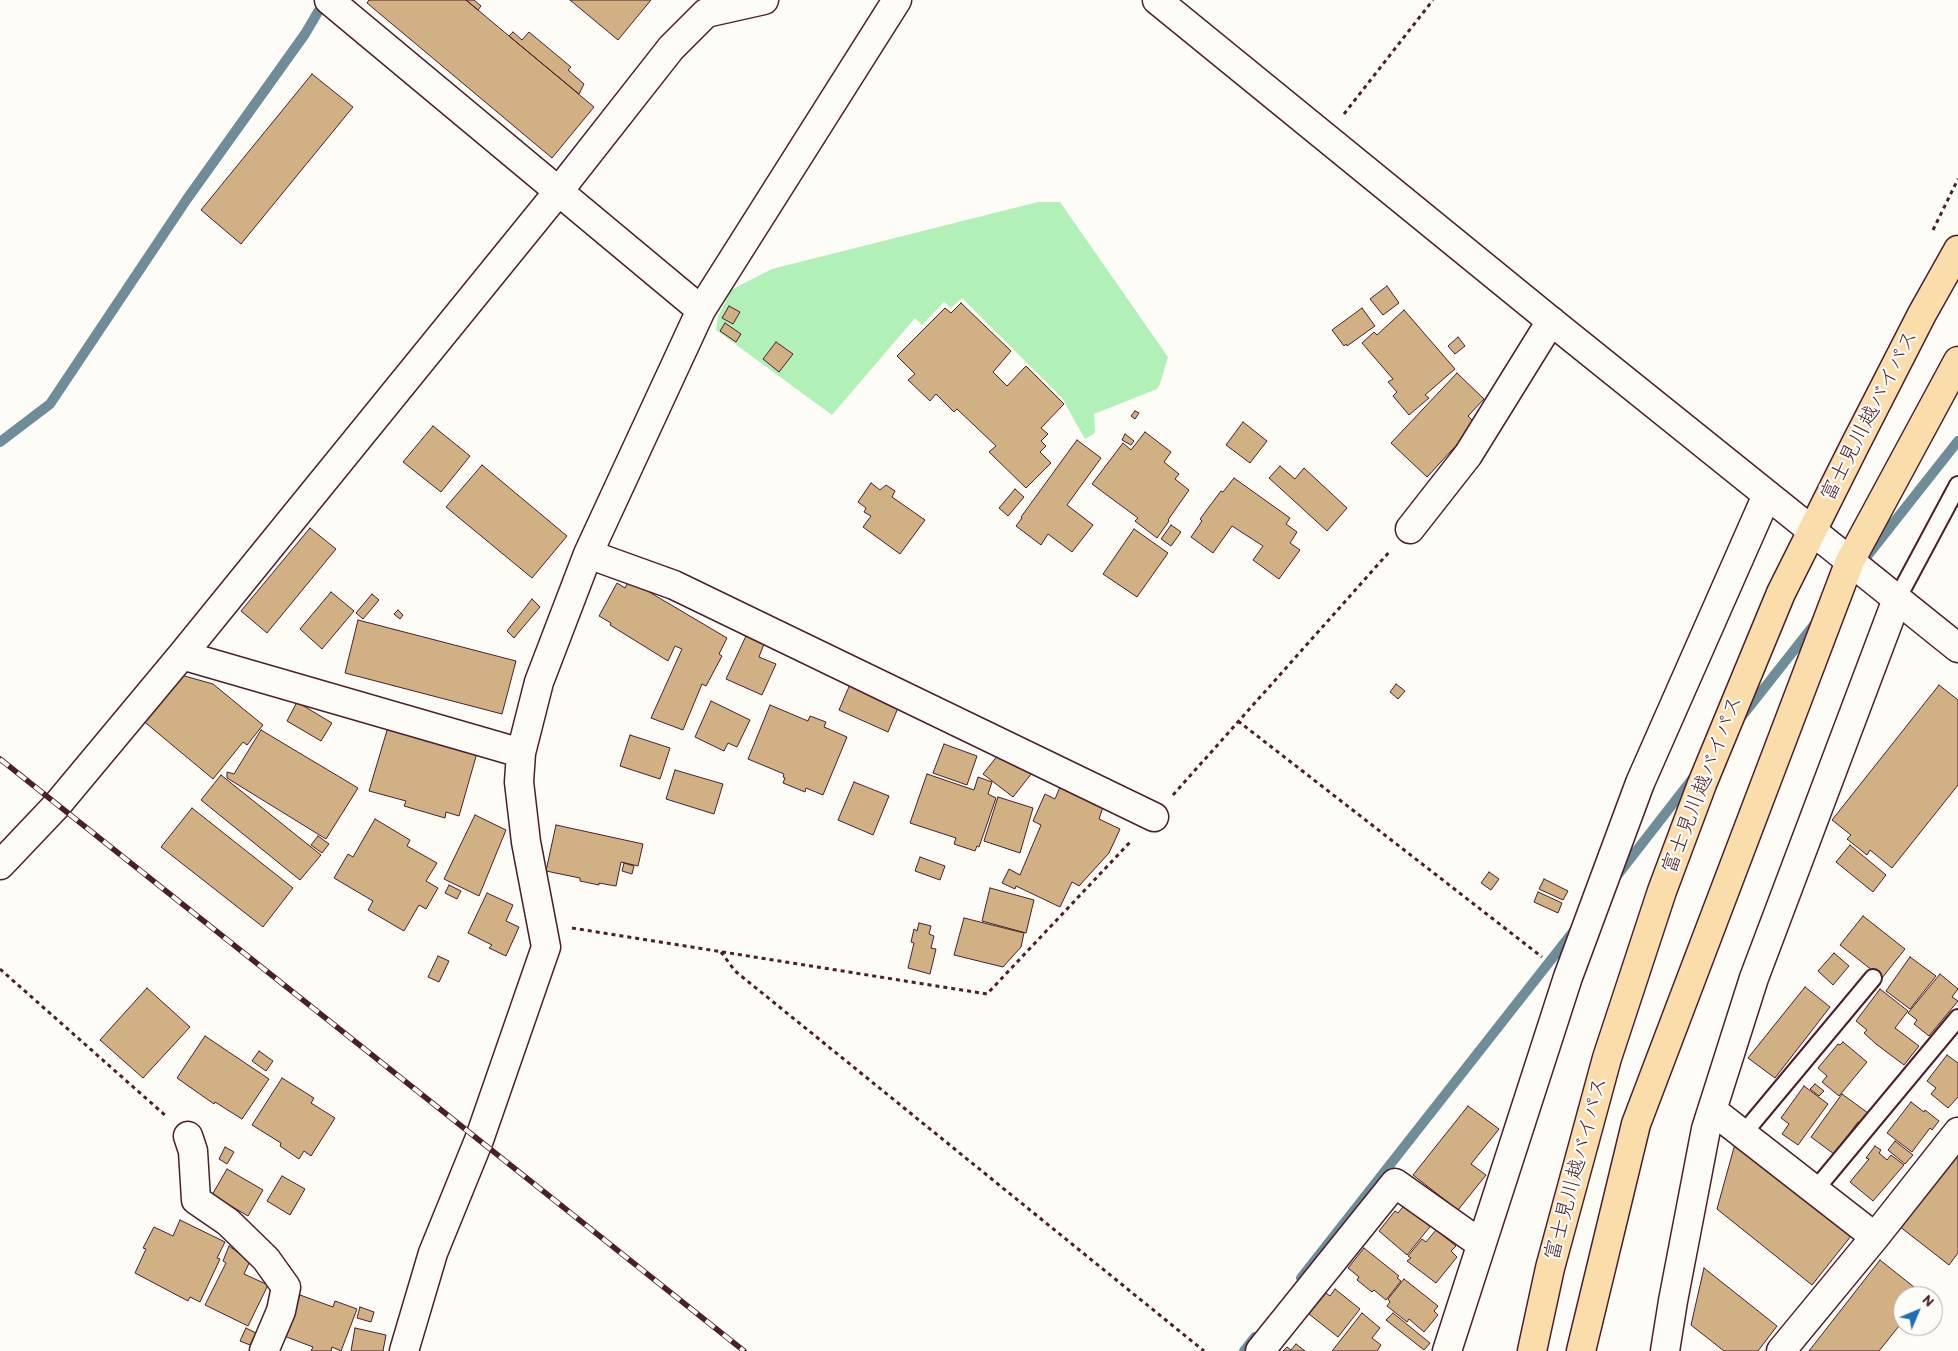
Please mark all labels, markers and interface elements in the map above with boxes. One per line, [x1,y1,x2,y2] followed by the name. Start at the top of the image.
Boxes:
[1816,326,1924,506] street label: 富士見川越バイパス
[1657,692,1749,878] street label: 富士見川越バイパス
[1540,1074,1614,1264] street label: 富士見川越バイパス
[1893,1286,1943,1336] north arrow
[1919,1291,1938,1310] text: N

